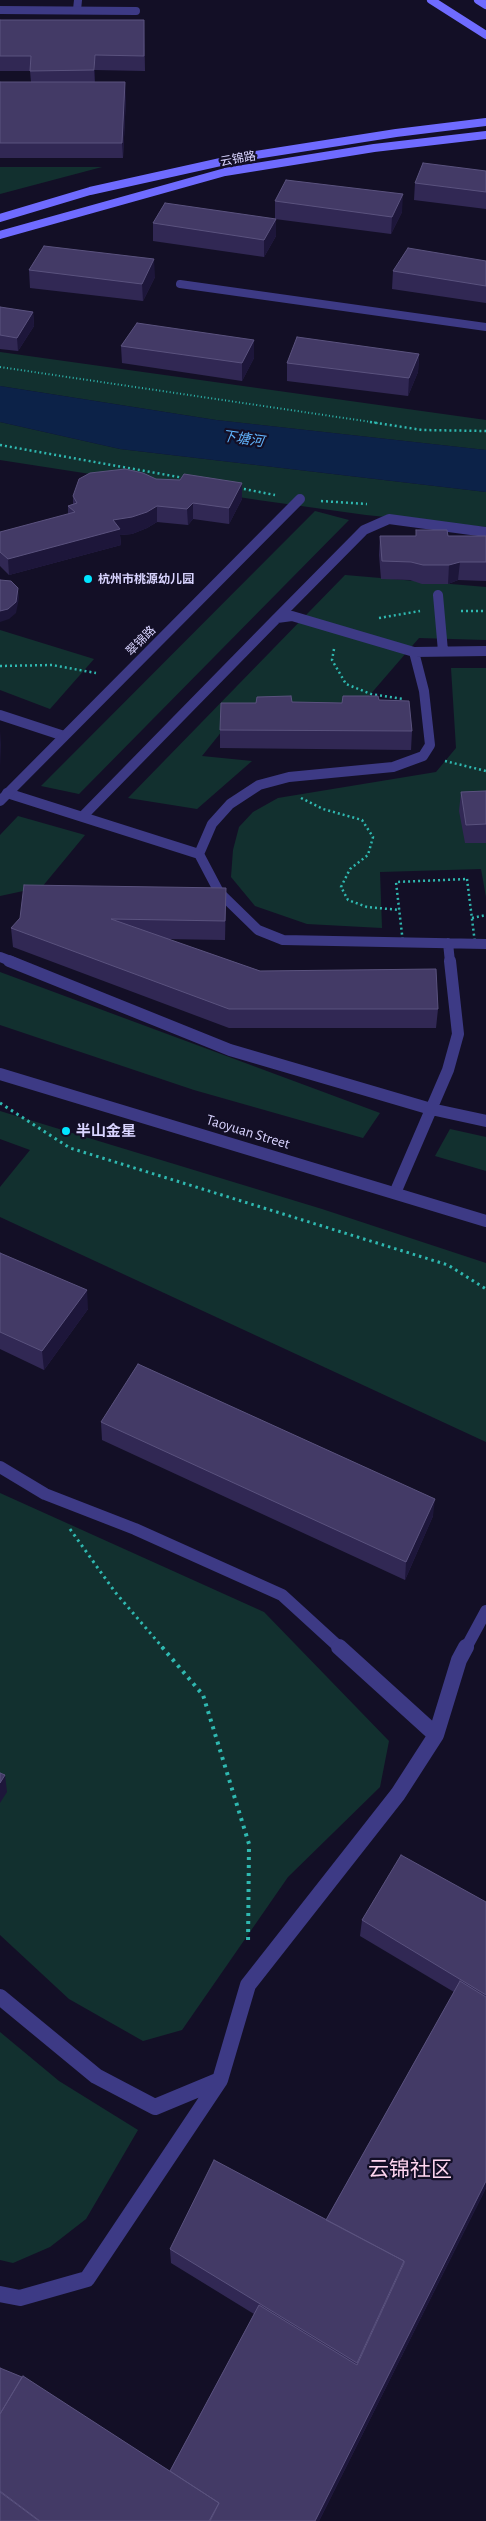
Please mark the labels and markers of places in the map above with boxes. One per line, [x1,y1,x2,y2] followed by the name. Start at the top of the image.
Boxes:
[98,572,194,586] place label: 杭州市桃源幼儿园
[82,573,94,585] marker: 杭州市桃源幼儿园
[76,1122,136,1140] place label: 半山金星
[60,1125,72,1137] marker: 半山金星

